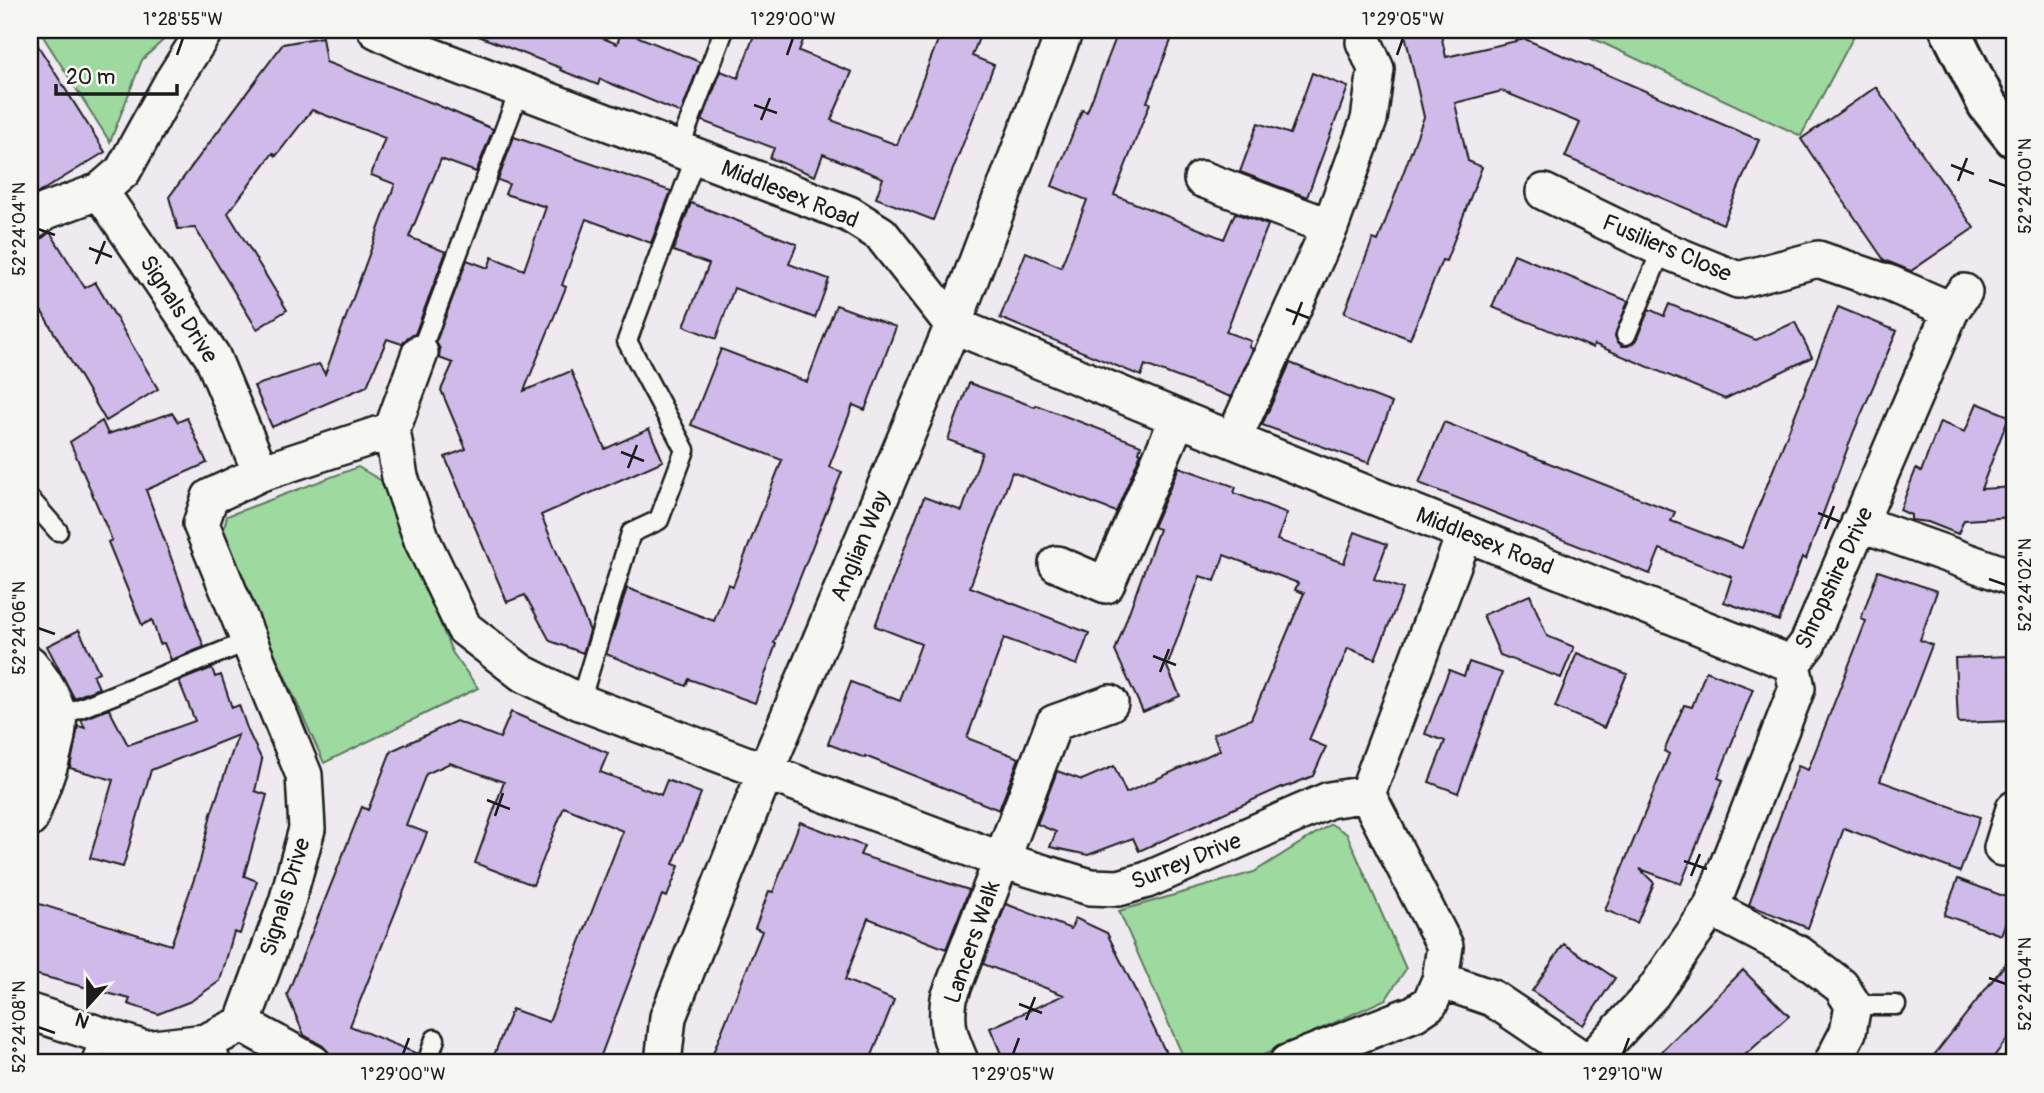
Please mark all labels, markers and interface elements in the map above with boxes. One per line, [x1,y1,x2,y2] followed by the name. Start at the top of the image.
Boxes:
[143,8,223,31] text: 1°28'55"W
[750,8,836,31] text: 1°29'00"W
[1362,8,1444,31] text: 1°29'05"W
[56,52,177,96] scale bar
[66,64,115,91] text: 20 m
[2014,138,2037,234] text: 52°24'00"N
[717,153,863,235] street label: Middlesex Road
[8,182,31,276] text: 52°24'04"N
[1598,208,1737,289] street label: Fusiliers Close
[133,250,225,369] street label: Signals Drive
[824,486,896,606] street label: Anglian Way
[1412,500,1558,582] street label: Middlesex Road
[1788,502,1880,654] street label: Shropshire Drive
[2014,538,2037,632] text: 52°24'02"N
[8,581,31,675] text: 52°24'06"N
[1127,826,1246,896] street label: Surrey Drive
[253,833,317,960] street label: Signals Drive
[937,876,1007,1007] street label: Lancers Walk
[2014,937,2037,1031] text: 52°24'04"N
[52,970,122,1040] north arrow
[8,981,31,1073] text: 52°24'08"N
[72,1006,93,1033] text: N
[360,1063,446,1086] text: 1°29'00"W
[972,1063,1054,1086] text: 1°29'05"W
[1583,1063,1663,1086] text: 1°29'10"W

